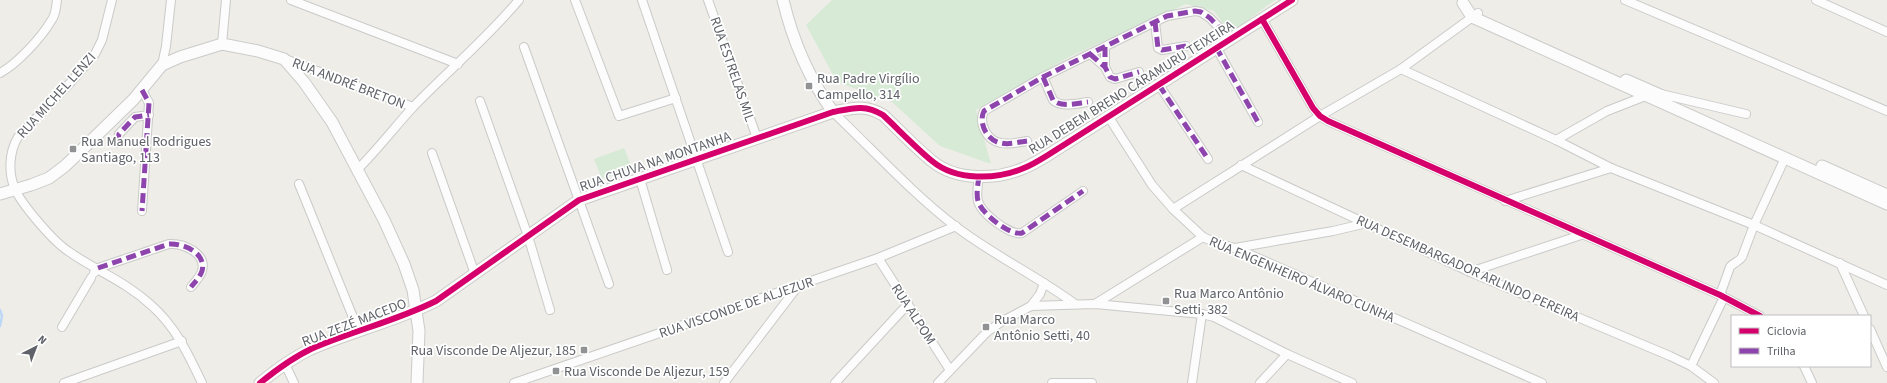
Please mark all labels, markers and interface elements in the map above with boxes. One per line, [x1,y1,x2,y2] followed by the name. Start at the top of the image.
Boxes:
[705,14,759,125] street label: RUA ESTRELAS MIL
[1025,16,1238,160] street label: RUA DEBEM BRENO CARAMURU TEIXEIRA
[13,48,101,143] street label: RUA MICHEL LENZI
[289,53,408,115] street label: RUA ANDRÉ BRETON
[817,69,920,105] place label: Rua Padre Virgílio Campello, 314
[804,81,814,91] marker: Rua Padre Virgílio Campello, 314
[577,126,734,197] street label: RUA CHUVA NA MONTANHA
[81,132,211,168] place label: Rua Manuel Rodrigues Santiago, 113
[68,144,78,154] marker: Rua Manuel Rodrigues Santiago, 113
[1353,210,1583,328] street label: RUA DESEMBARGADOR ARLINDO PEREIRA
[1206,232,1398,328] street label: RUA ENGENHEIRO ÁLVARO CUNHA
[657,272,816,344] street label: RUA VISCONDE DE ALJEZUR
[886,280,940,349] street label: RUA ALPOM
[1174,284,1284,320] place label: Rua Marco Antônio Setti, 382
[299,294,410,352] street label: RUA ZEZÉ MACEDO
[1161,296,1171,306] marker: Rua Marco Antônio Setti, 382
[994,310,1090,346] place label: Rua Marco Antônio Setti, 40
[1731,315,1871,367] legend
[981,322,991,332] marker: Rua Marco Antônio Setti, 40
[1767,323,1806,340] text: Ciclovia
[16,327,56,367] north arrow
[35,332,50,348] text: N
[411,341,576,361] place label: Rua Visconde De Aljezur, 185
[1767,343,1796,360] text: Trilha
[579,345,589,355] marker: Rua Visconde De Aljezur, 185
[564,362,730,382] place label: Rua Visconde De Aljezur, 159
[551,366,561,376] marker: Rua Visconde De Aljezur, 159

